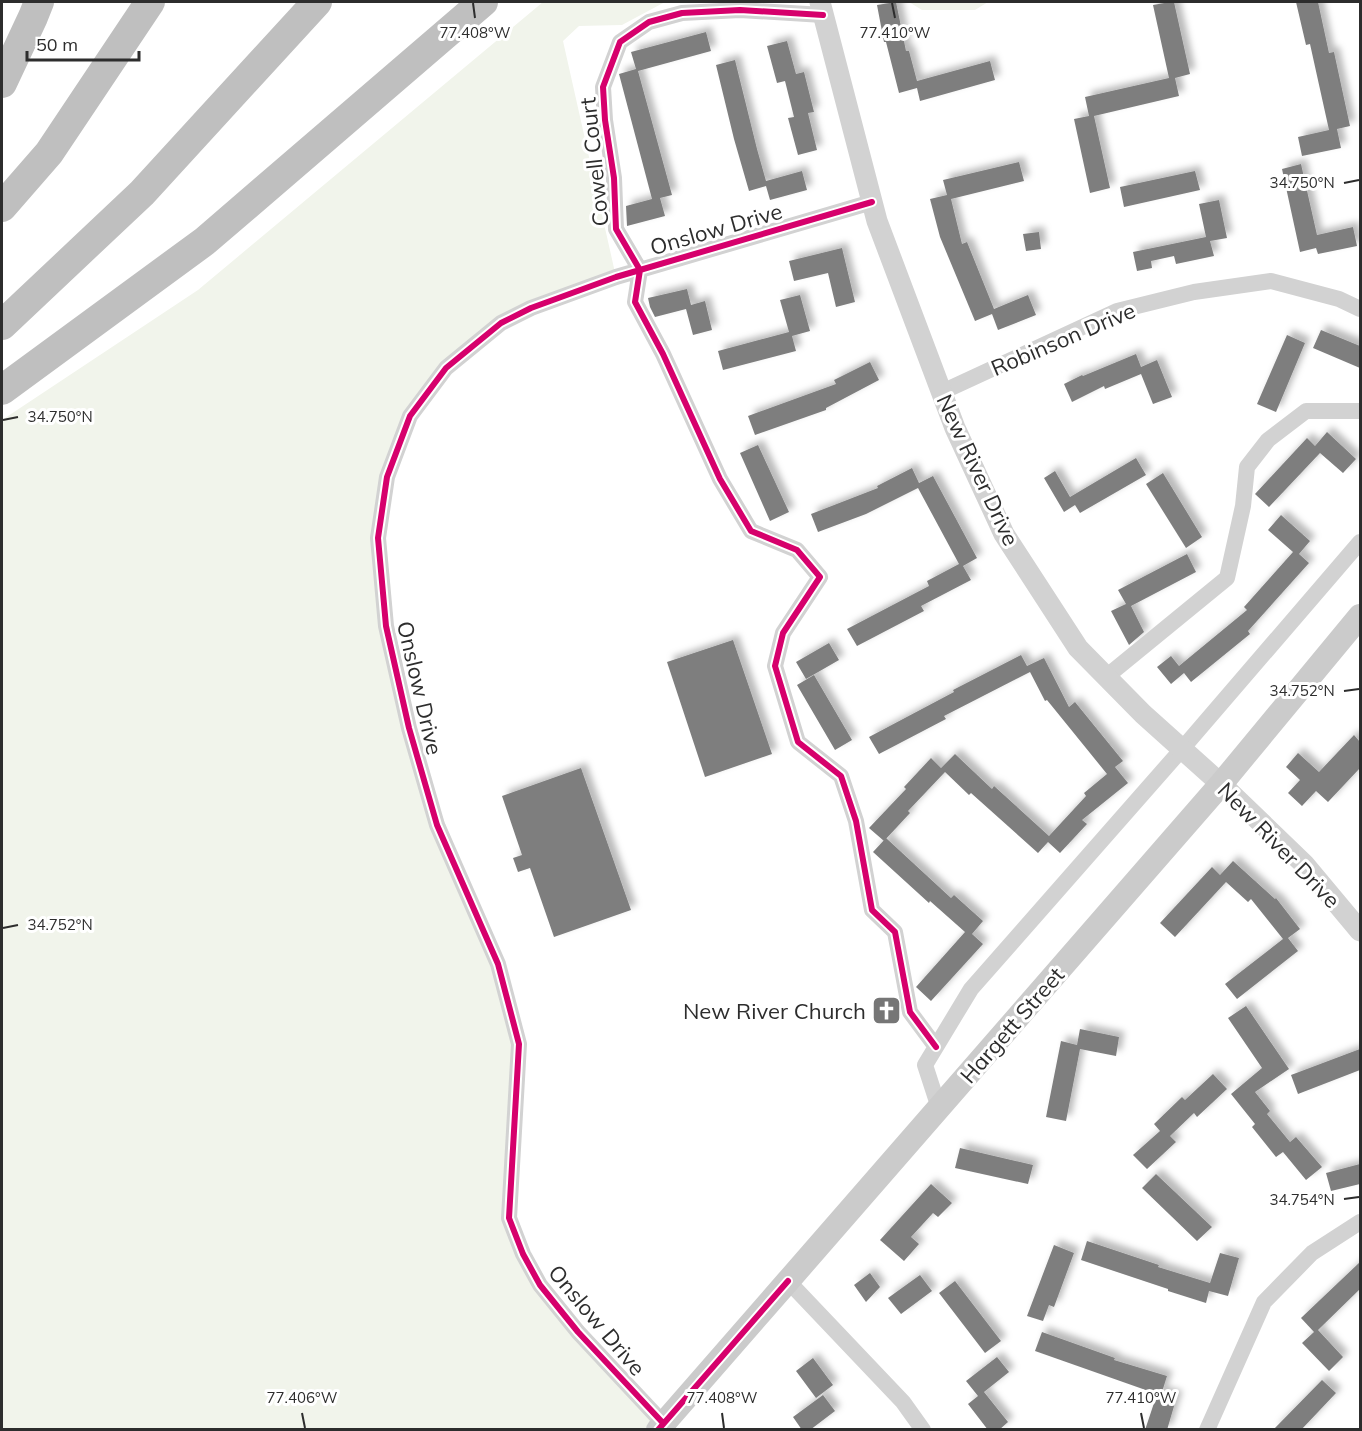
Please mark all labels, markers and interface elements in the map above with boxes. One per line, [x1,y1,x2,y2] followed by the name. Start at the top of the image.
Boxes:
[440,23,511,42] text: 77.408°W
[860,23,931,42] text: 77.410°W
[27,24,140,62] scale bar
[36,33,78,56] text: 50 m
[573,96,615,228] street label: Cowell Court
[1269,173,1335,192] text: 34.750°N
[647,197,785,261] street label: Onslow Drive
[987,296,1139,382] street label: Robinson Drive
[931,390,1025,550] street label: New River Drive
[27,407,93,426] text: 34.750°N
[391,618,449,758] street label: Onslow Drive
[1269,681,1335,700] text: 34.752°N
[1212,776,1346,914] street label: New River Drive
[27,915,93,934] text: 34.752°N
[954,961,1070,1089] street label: Hargett Street
[871,995,903,1027] church icon: New River Church
[683,997,866,1025] place label: New River Church
[1269,1190,1335,1209] text: 34.754°N
[542,1259,652,1381] street label: Onslow Drive
[267,1388,338,1407] text: 77.406°W
[687,1388,758,1407] text: 77.408°W
[1106,1388,1177,1407] text: 77.410°W

